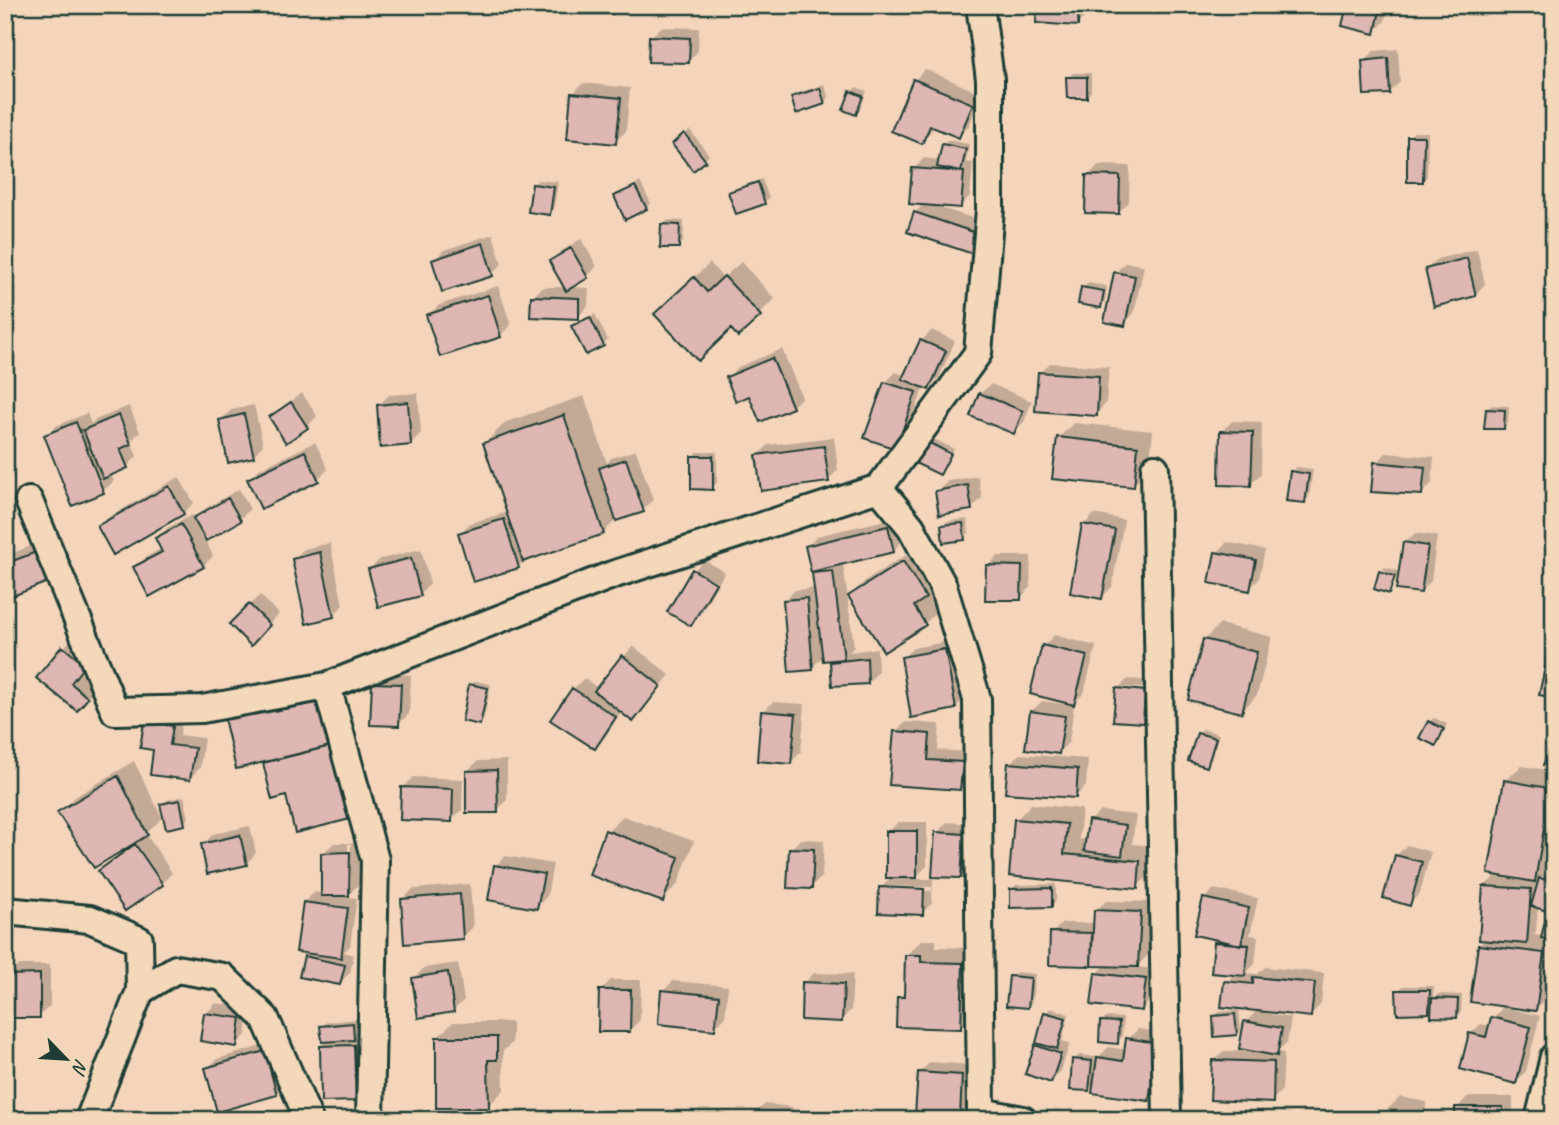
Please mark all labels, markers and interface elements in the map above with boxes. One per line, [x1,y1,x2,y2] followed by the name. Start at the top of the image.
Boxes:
[32,1024,102,1094] north arrow
[66,1055,94,1079] text: N

